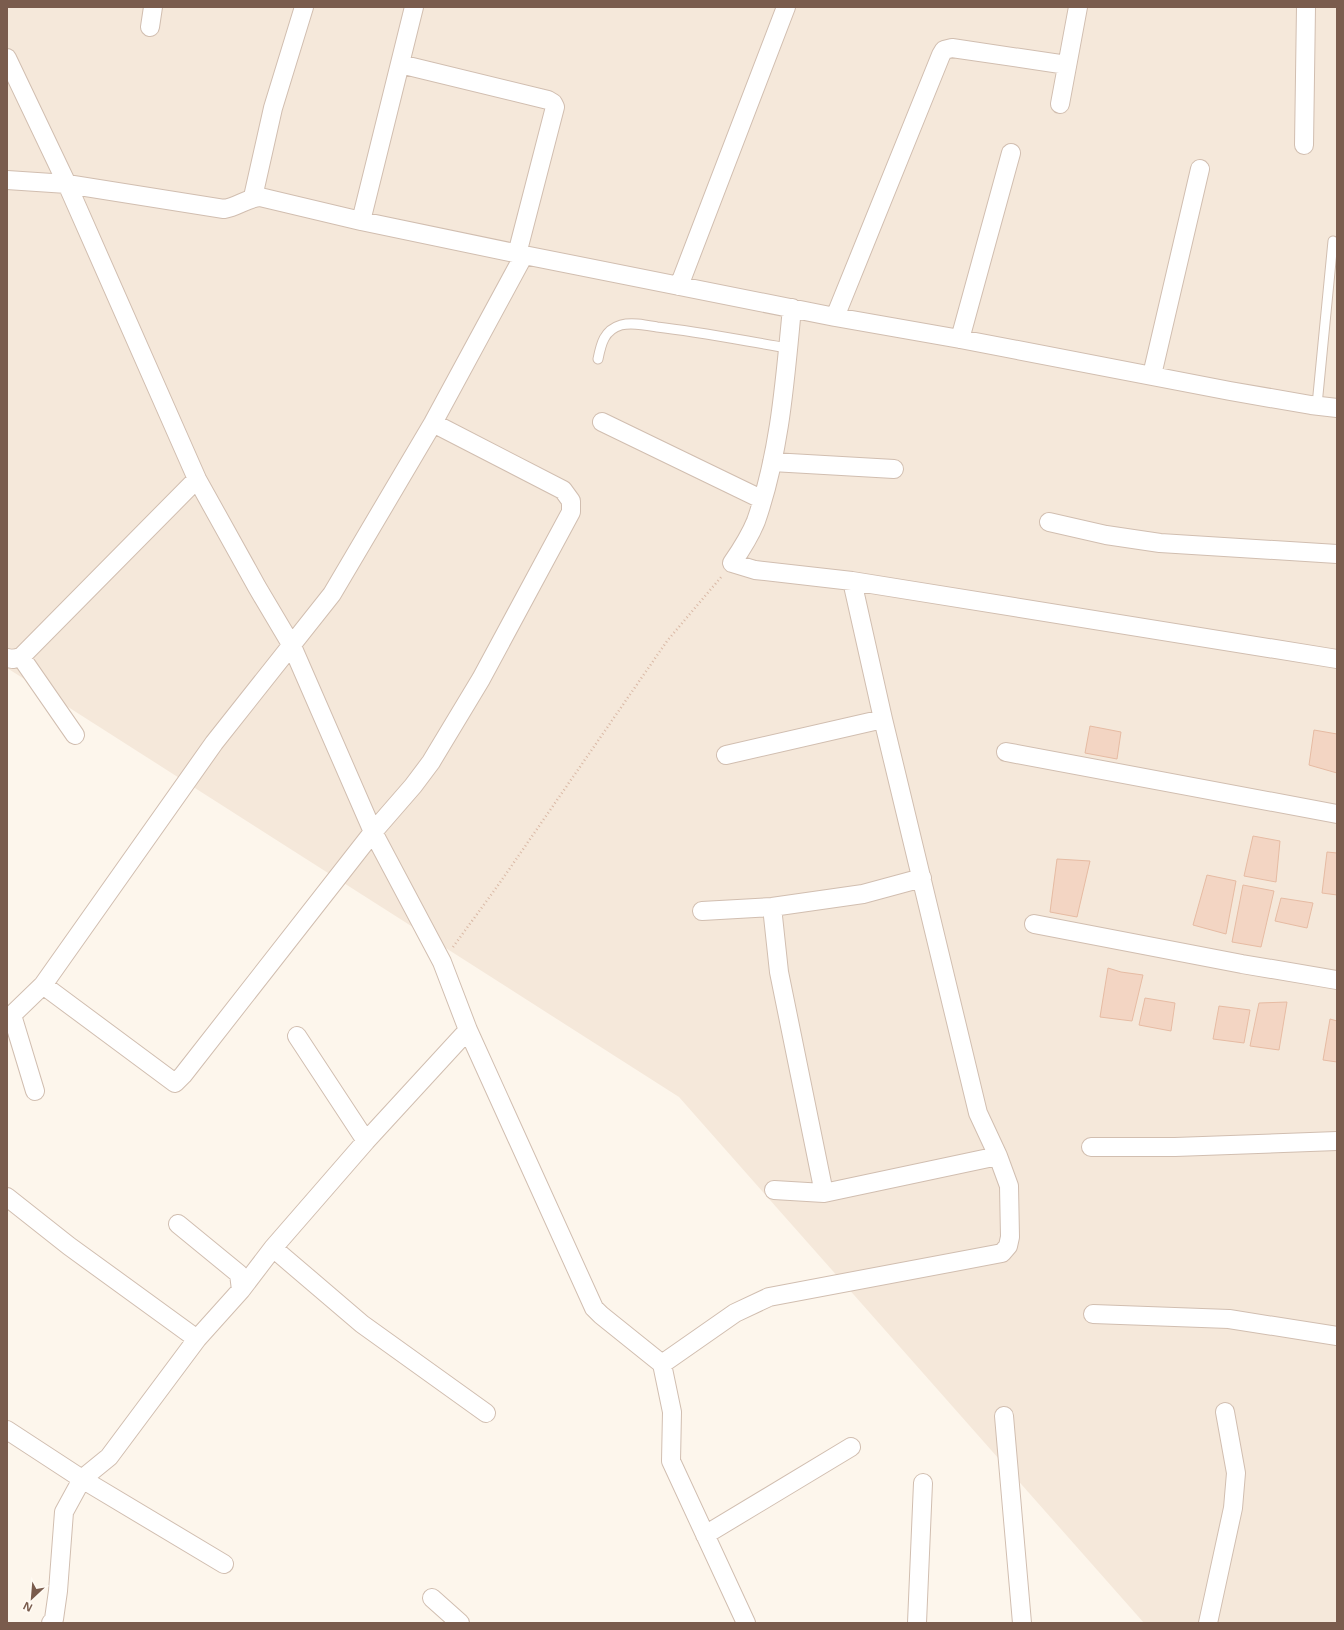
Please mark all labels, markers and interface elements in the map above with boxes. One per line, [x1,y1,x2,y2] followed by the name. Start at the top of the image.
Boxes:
[12,1578,52,1618] north arrow
[20,1599,35,1616] text: N

